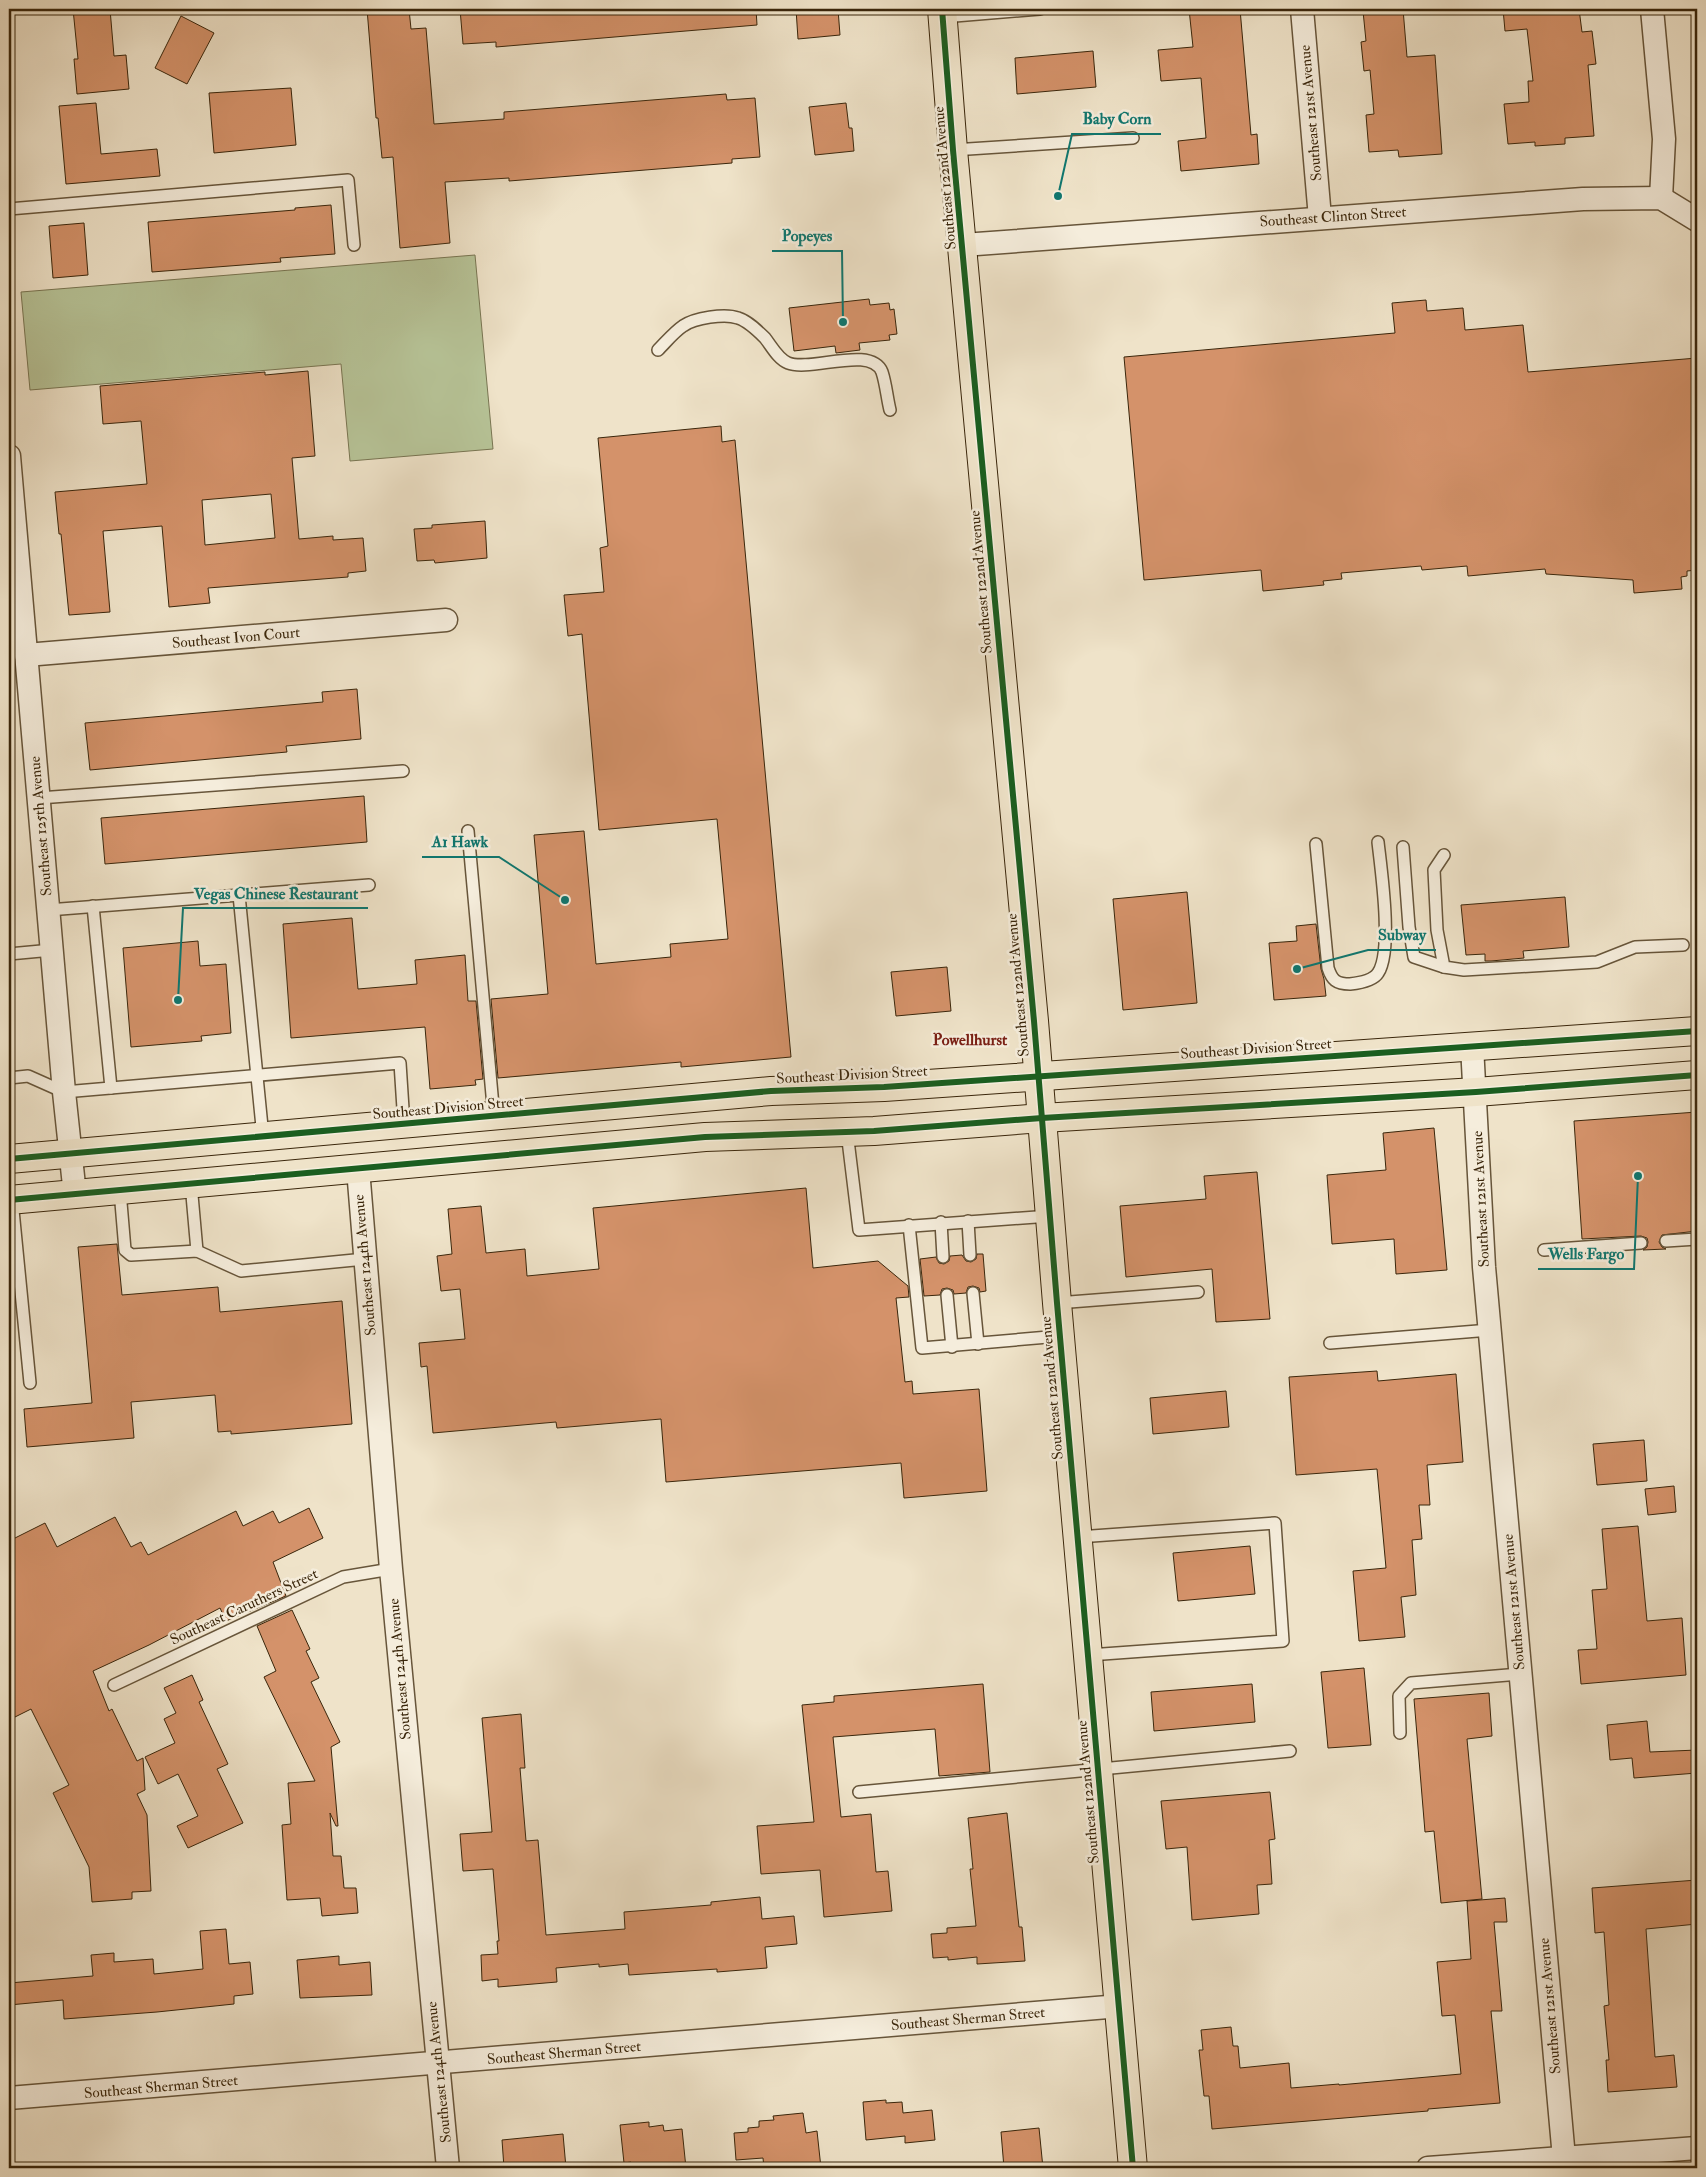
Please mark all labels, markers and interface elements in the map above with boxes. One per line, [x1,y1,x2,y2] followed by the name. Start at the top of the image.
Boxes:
[1296,44,1326,182] street label: Southeast 121st Avenue
[1072,103,1161,134] callout: Baby Corn
[929,106,961,250] street label: Southeast 122nd Avenue
[1083,109,1152,130] text: Baby Corn
[1259,202,1407,232] street label: Southeast Clinton Street
[772,220,842,251] callout: Popeyes
[782,226,833,247] text: Popeyes
[965,510,997,654] street label: Southeast 122nd Avenue
[171,623,301,653] street label: Southeast Ivon Court
[25,755,57,897] street label: Southeast 125th Avenue
[422,826,499,857] callout: A1 Hawk
[431,832,488,852] text: A1 Hawk
[183,877,368,908] callout: Vegas Chinese Restaurant
[193,884,359,905] text: Vegas Chinese Restaurant
[1002,913,1034,1057] street label: Southeast 122nd Avenue
[1368,919,1436,950] callout: Subway
[1378,925,1427,946] text: Subway
[933,1030,1008,1050] district label: Powellhurst
[1180,1034,1332,1064] street label: Southeast Division Street
[776,1062,928,1088] street label: Southeast Division Street
[372,1092,524,1124] street label: Southeast Division Street
[1468,1130,1494,1268] street label: Southeast 121st Avenue
[349,1193,381,1337] street label: Southeast 124th Avenue
[1538,1238,1634,1269] callout: Wells Fargo
[1547,1244,1624,1265] text: Wells Fargo
[1036,1316,1068,1460] street label: Southeast 122nd Avenue
[1499,1533,1529,1671] street label: Southeast 121st Avenue
[167,1564,321,1650] street label: Southeast Caruthers Street
[384,1597,416,1741] street label: Southeast 124th Avenue
[1072,1720,1104,1864] street label: Southeast 122nd Avenue
[1535,1937,1565,2075] street label: Southeast 121st Avenue
[422,2000,456,2144] street label: Southeast 124th Avenue
[890,2003,1046,2035] street label: Southeast Sherman Street
[486,2037,642,2069] street label: Southeast Sherman Street
[83,2071,239,2103] street label: Southeast Sherman Street

